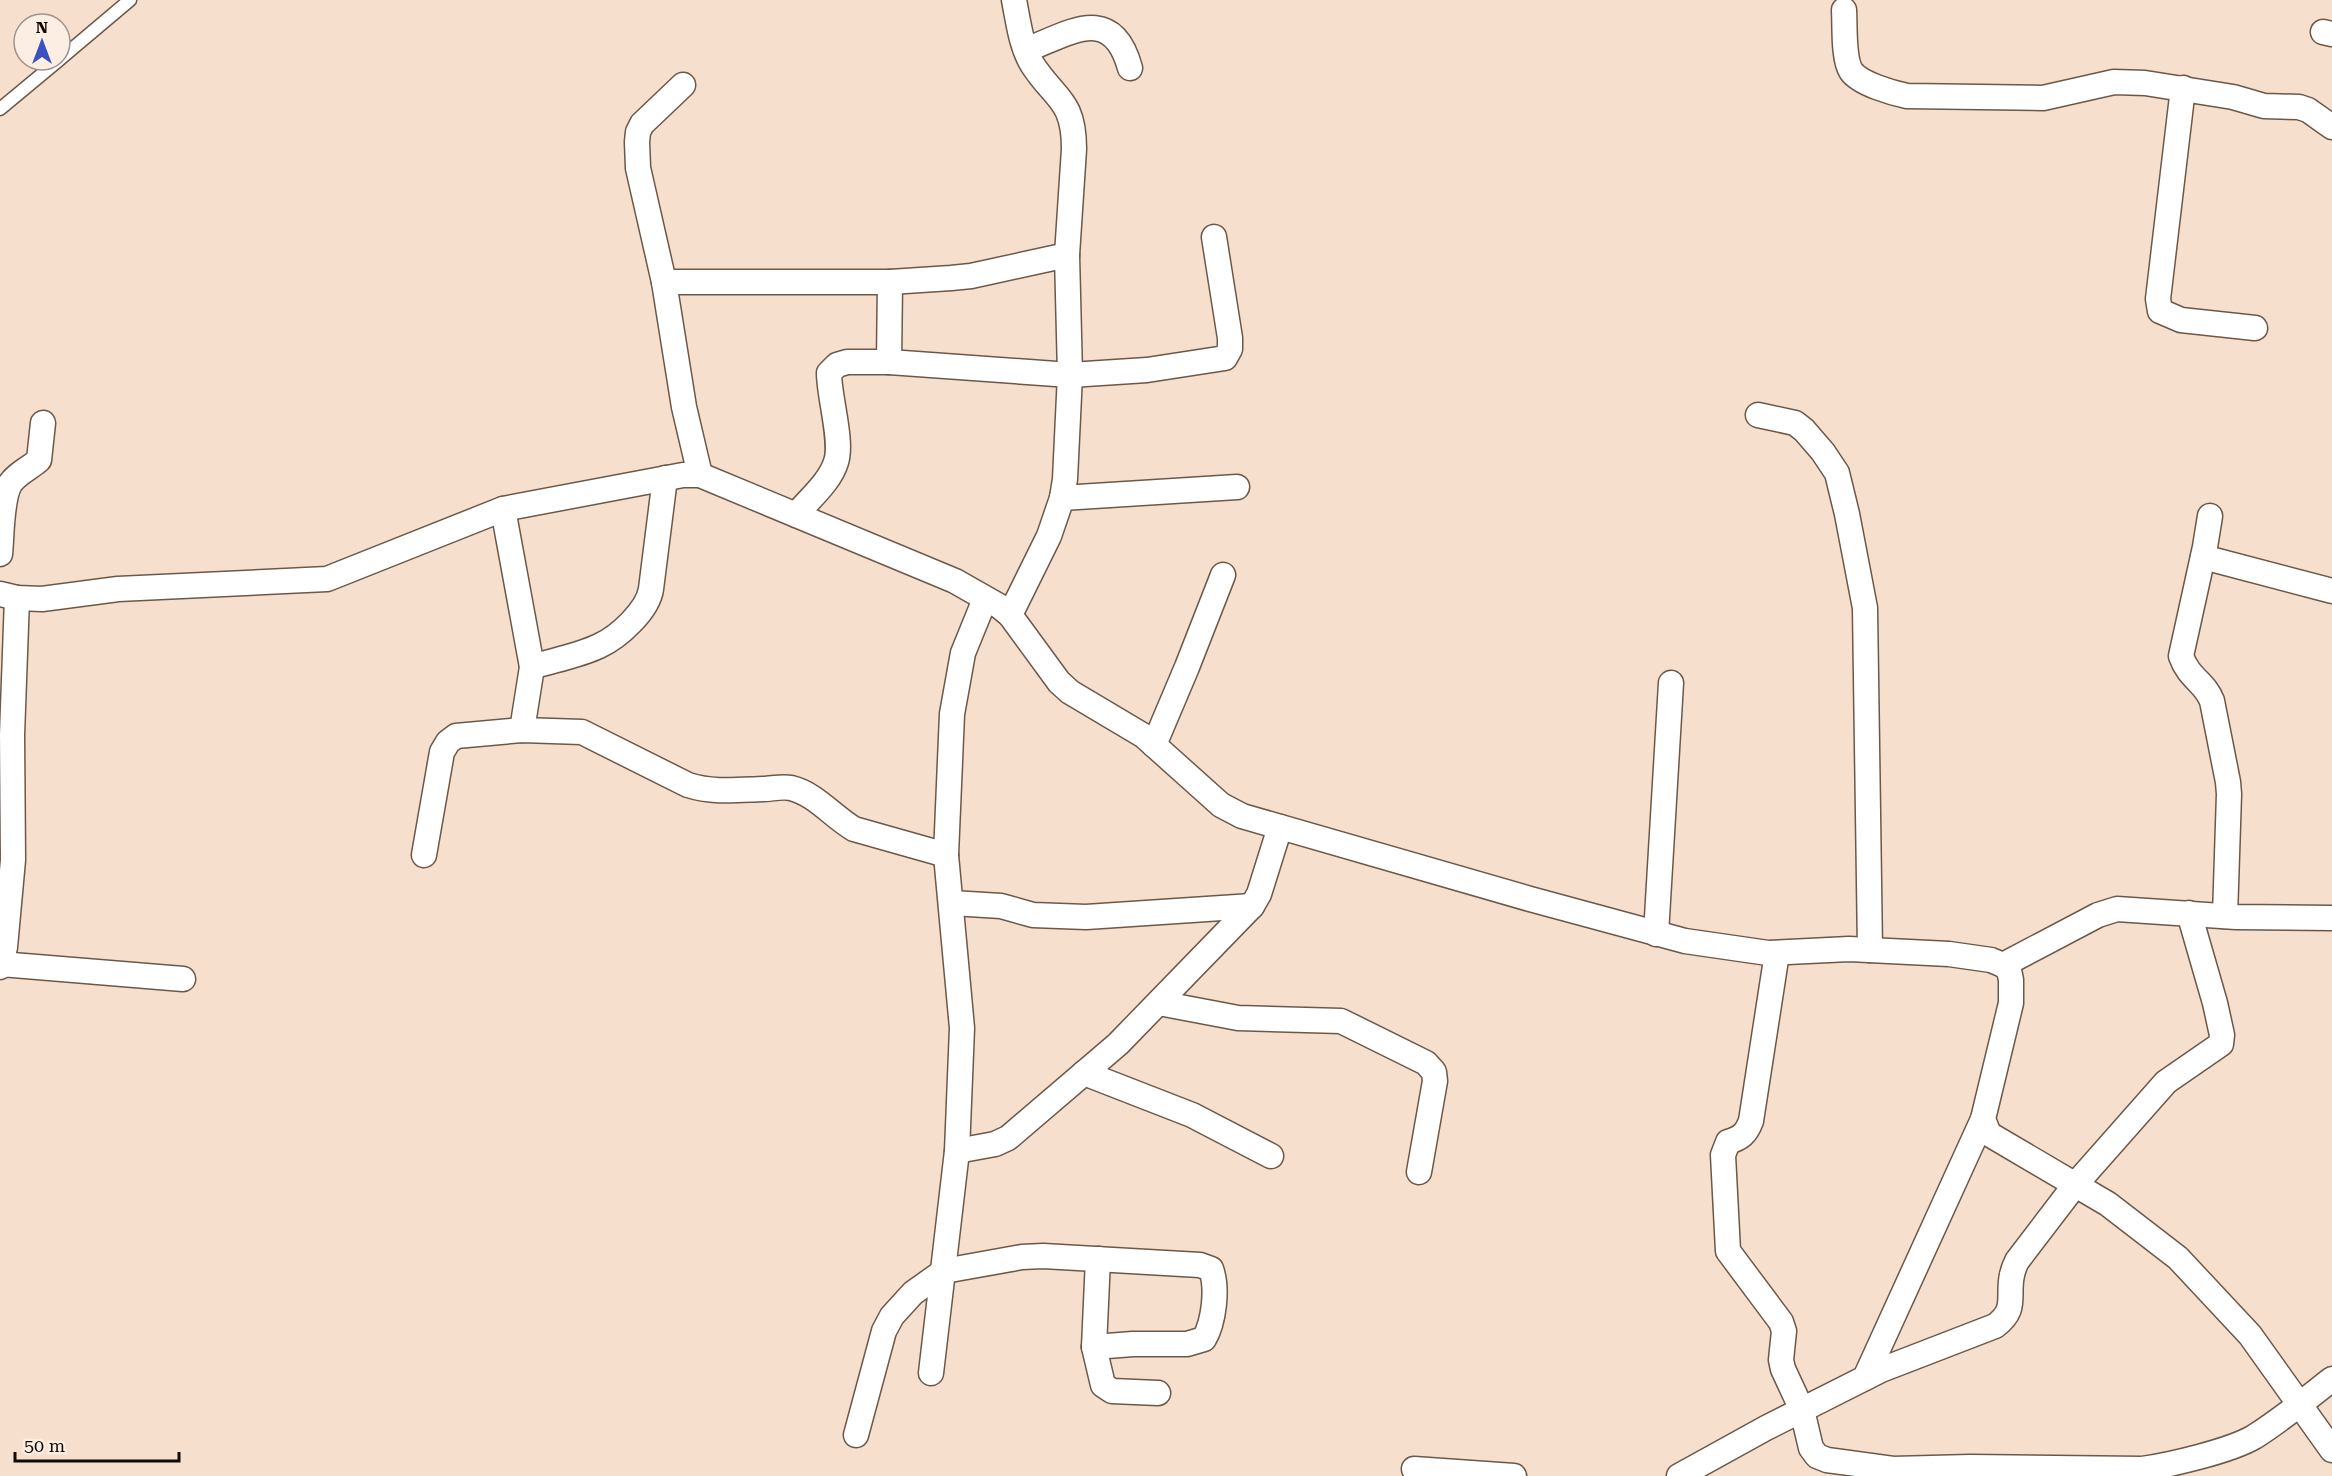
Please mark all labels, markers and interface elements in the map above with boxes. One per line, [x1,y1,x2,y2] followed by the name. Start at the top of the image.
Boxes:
[12,12,72,72] north arrow
[36,18,48,37] text: N
[15,1425,178,1463] scale bar
[24,1435,65,1456] text: 50 m

